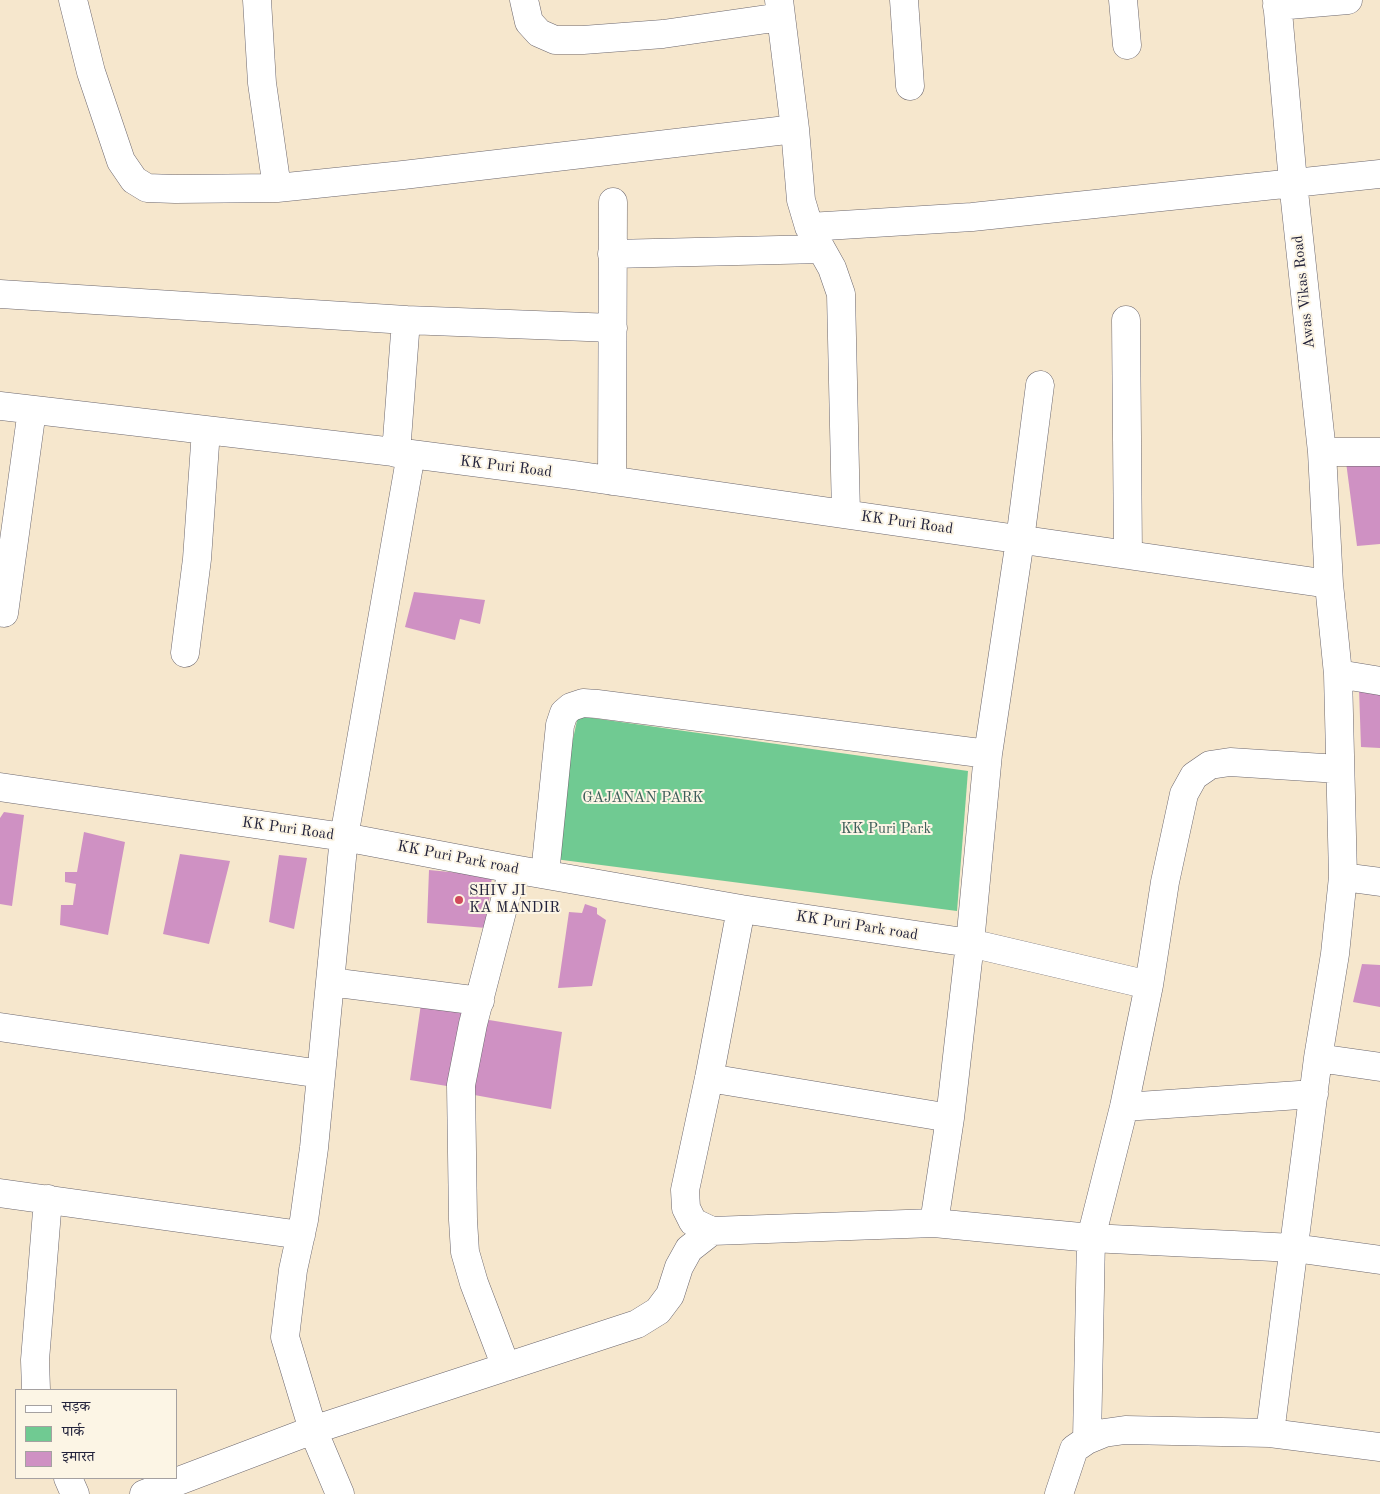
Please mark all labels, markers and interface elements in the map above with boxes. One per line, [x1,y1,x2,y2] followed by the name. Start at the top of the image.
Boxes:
[1289,234,1319,350] street label: Awas Vikas Road
[459,452,553,482] street label: KK Puri Road
[860,508,954,538] street label: KK Puri Road
[582,789,704,807] park label: GAJANAN PARK
[241,814,335,844] street label: KK Puri Road
[841,820,931,838] park label: KK Puri Park
[396,837,520,879] street label: KK Puri Park road
[469,882,560,917] place label: SHIV JI KA MANDIR
[453,894,465,906] marker: SHIV JI KA MANDIR
[795,907,919,945] street label: KK Puri Park road
[15,1389,178,1479] legend
[62,1400,90,1415] text: सड़क
[62,1425,84,1440] text: पार्क
[62,1450,95,1465] text: इमारत

